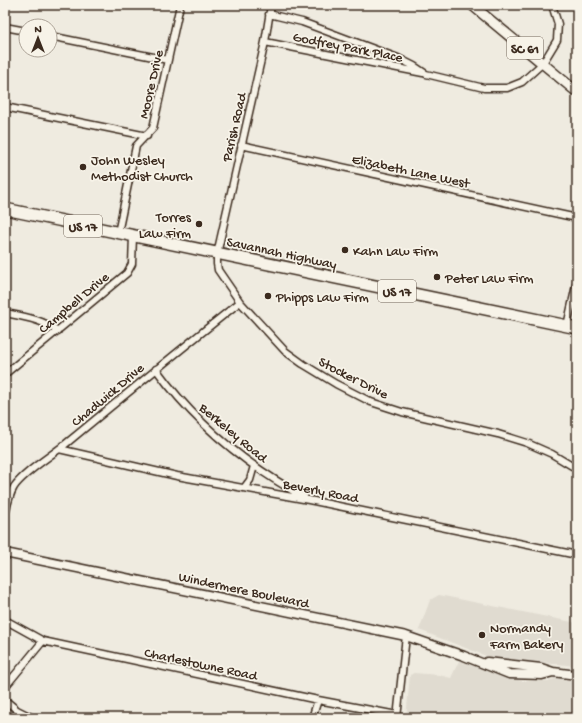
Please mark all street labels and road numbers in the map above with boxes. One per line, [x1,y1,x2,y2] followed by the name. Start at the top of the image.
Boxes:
[291,29,405,68] street label: Godfrey Park Place
[507,37,543,59] road number: SC 61
[136,48,169,121] street label: Moore Drive
[219,90,252,165] street label: Parish Road
[350,152,472,194] street label: Elizabeth Lane West
[64,215,102,237] road number: US 17
[225,234,338,274] street label: Savannah Highway
[36,269,114,338] street label: Campbell Drive
[378,280,416,302] road number: US 17
[315,354,391,405] street label: Stocker Drive
[69,360,149,431] street label: Chadwick Drive
[194,400,271,469] street label: Berkeley Road
[280,477,362,508] street label: Beverly Road
[177,569,312,614] street label: Windermere Boulevard
[143,645,260,686] street label: Charlestowne Road

